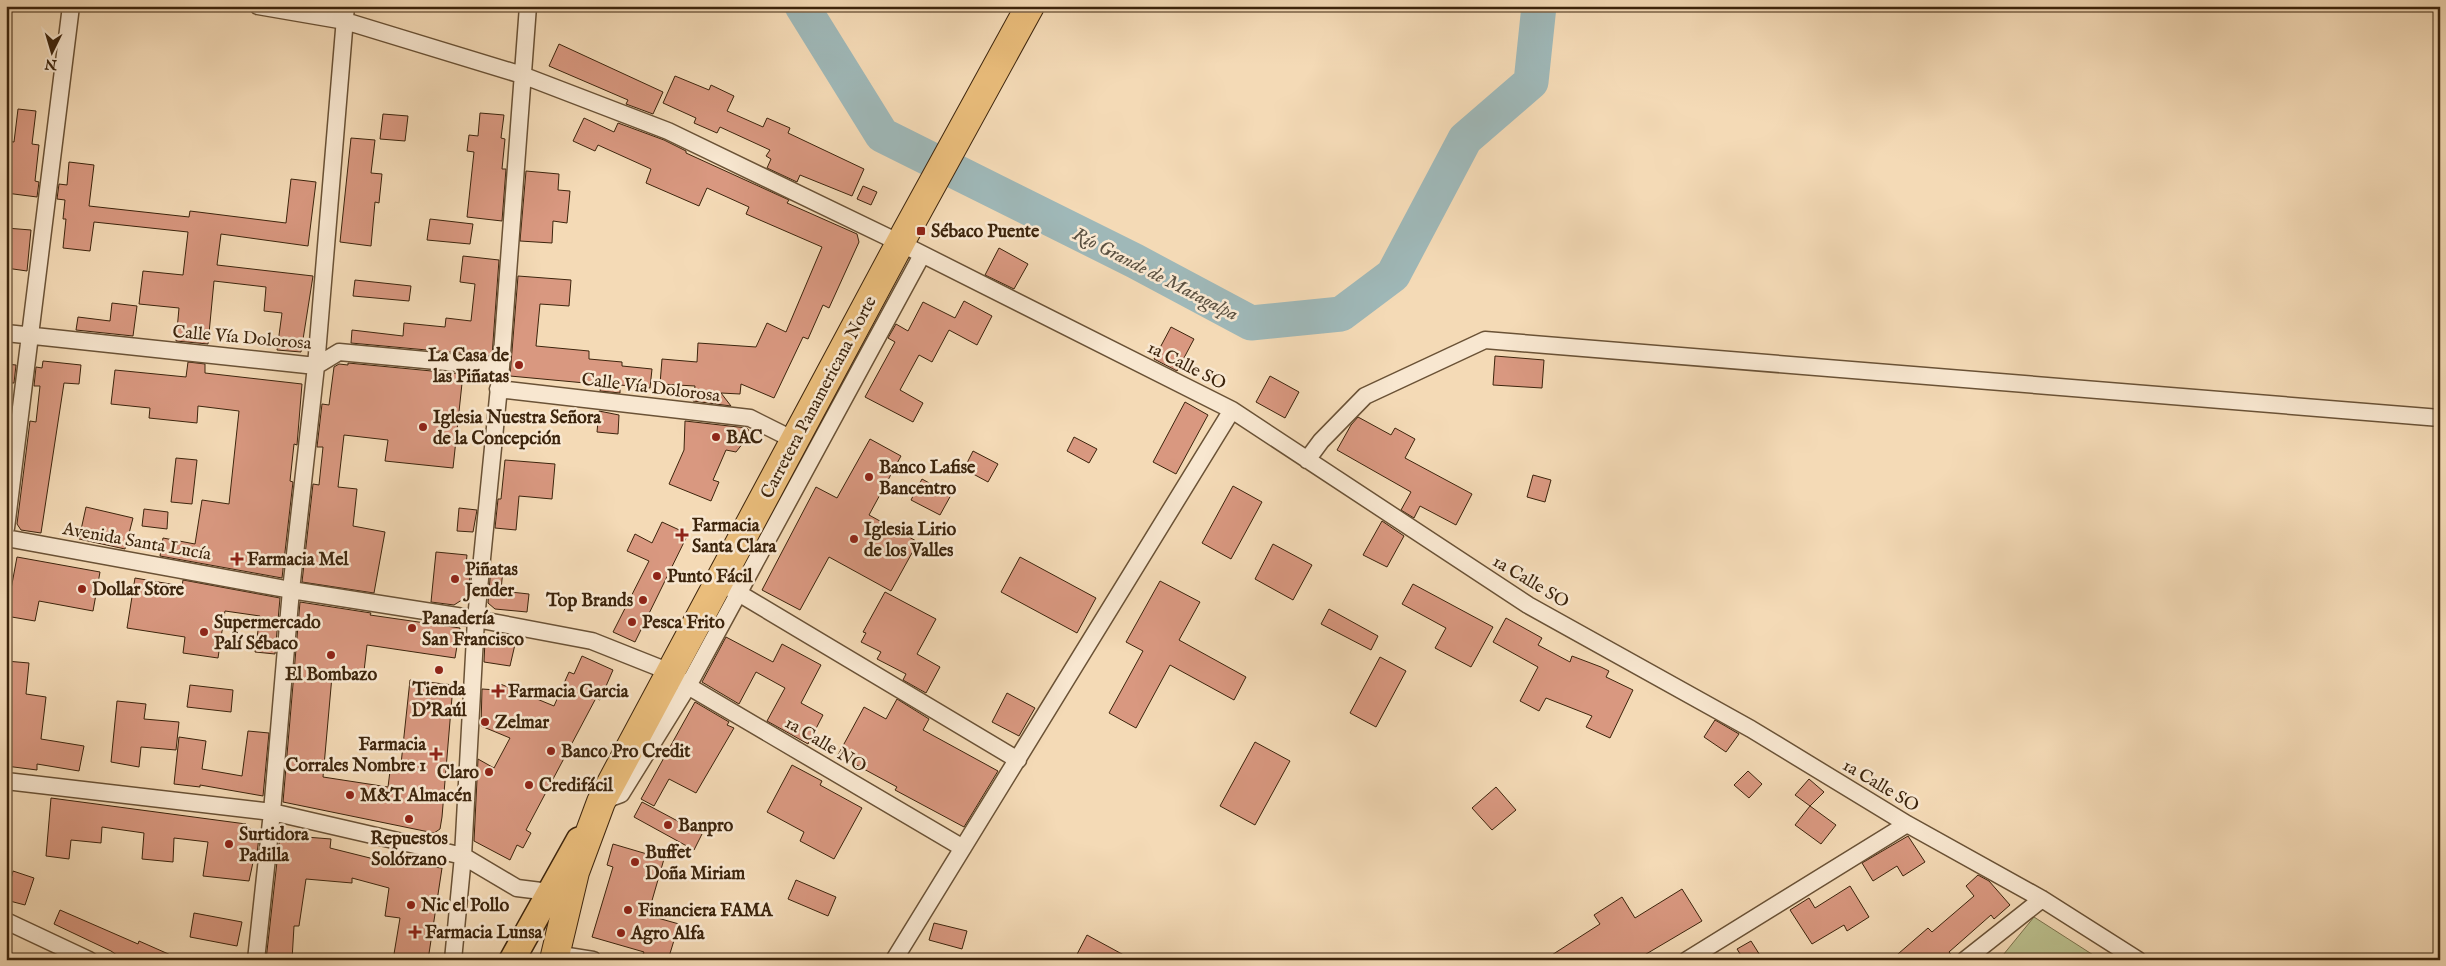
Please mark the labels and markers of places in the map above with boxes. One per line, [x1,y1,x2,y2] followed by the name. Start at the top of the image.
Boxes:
[931,221,1040,244] place label: Sébaco Puente
[915,225,927,237] marker: Sébaco Puente
[428,345,510,389] place label: La Casa de las Piñatas
[513,359,525,371] marker: La Casa de las Piñatas
[433,407,602,451] place label: Iglesia Nuestra Señora de la Concepción
[417,421,429,433] marker: Iglesia Nuestra Señora de la Concepción
[726,427,763,450] place label: BAC
[710,431,722,443] marker: BAC
[879,457,976,501] place label: Banco Lafise Bancentro
[863,471,875,483] marker: Banco Lafise Bancentro
[692,515,778,559] place label: Farmacia Santa Clara
[864,519,956,563] place label: Iglesia Lirio de los Valles
[676,529,688,541] marker: Farmacia Santa Clara
[848,533,860,545] marker: Iglesia Lirio de los Valles
[247,549,350,572] place label: Farmacia Mel
[231,553,243,565] marker: Farmacia Mel
[463,559,519,603] place label: Piñatas Jender
[667,566,754,589] place label: Punto Fácil
[651,570,663,582] marker: Punto Fácil
[449,573,461,585] marker: Piñatas Jender
[92,579,185,602] place label: Dollar Store
[76,583,88,595] marker: Dollar Store
[545,590,634,613] place label: Top Brands
[637,594,649,606] marker: Top Brands
[422,608,524,652] place label: Panadería San Francisco
[214,612,321,656] place label: Supermercado Palí Sébaco
[642,612,725,635] place label: Pesca Frito
[626,616,638,628] marker: Pesca Frito
[406,622,418,634] marker: Panadería San Francisco
[198,626,210,638] marker: Supermercado Palí Sébaco
[325,649,337,661] marker: El Bombazo
[285,664,377,687] place label: El Bombazo
[433,664,445,676] marker: Tienda D'Raúl
[411,679,468,723] place label: Tienda D'Raúl
[508,681,630,704] place label: Farmacia Garcia
[492,685,504,697] marker: Farmacia Garcia
[495,712,550,735] place label: Zelmar
[479,716,491,728] marker: Zelmar
[285,734,427,778] place label: Farmacia Corrales Nombre 1
[561,741,691,764] place label: Banco Pro Credit
[545,745,557,757] marker: Banco Pro Credit
[430,748,442,760] marker: Farmacia Corrales Nombre 1
[437,762,479,785] place label: Claro
[483,766,495,778] marker: Claro
[539,775,614,798] place label: Credifácil
[523,779,535,791] marker: Credifácil
[360,785,472,808] place label: M&T Almacén
[344,789,356,801] marker: M&T Almacén
[403,813,415,825] marker: Repuestos Solórzano
[678,815,734,838] place label: Banpro
[662,819,674,831] marker: Banpro
[239,824,310,868] place label: Surtidora Padilla
[370,828,448,872] place label: Repuestos Solórzano
[223,838,235,850] marker: Surtidora Padilla
[645,842,745,886] place label: Buffet Doña Miriam
[629,856,641,868] marker: Buffet Doña Miriam
[420,895,509,918] place label: Nic el Pollo
[405,899,417,911] marker: Nic el Pollo
[638,900,773,923] place label: Financiera FAMA
[622,904,634,916] marker: Financiera FAMA
[425,922,544,945] place label: Farmacia Lunsa
[630,923,706,946] place label: Agro Alfa
[409,926,421,938] marker: Farmacia Lunsa
[615,927,627,939] marker: Agro Alfa

